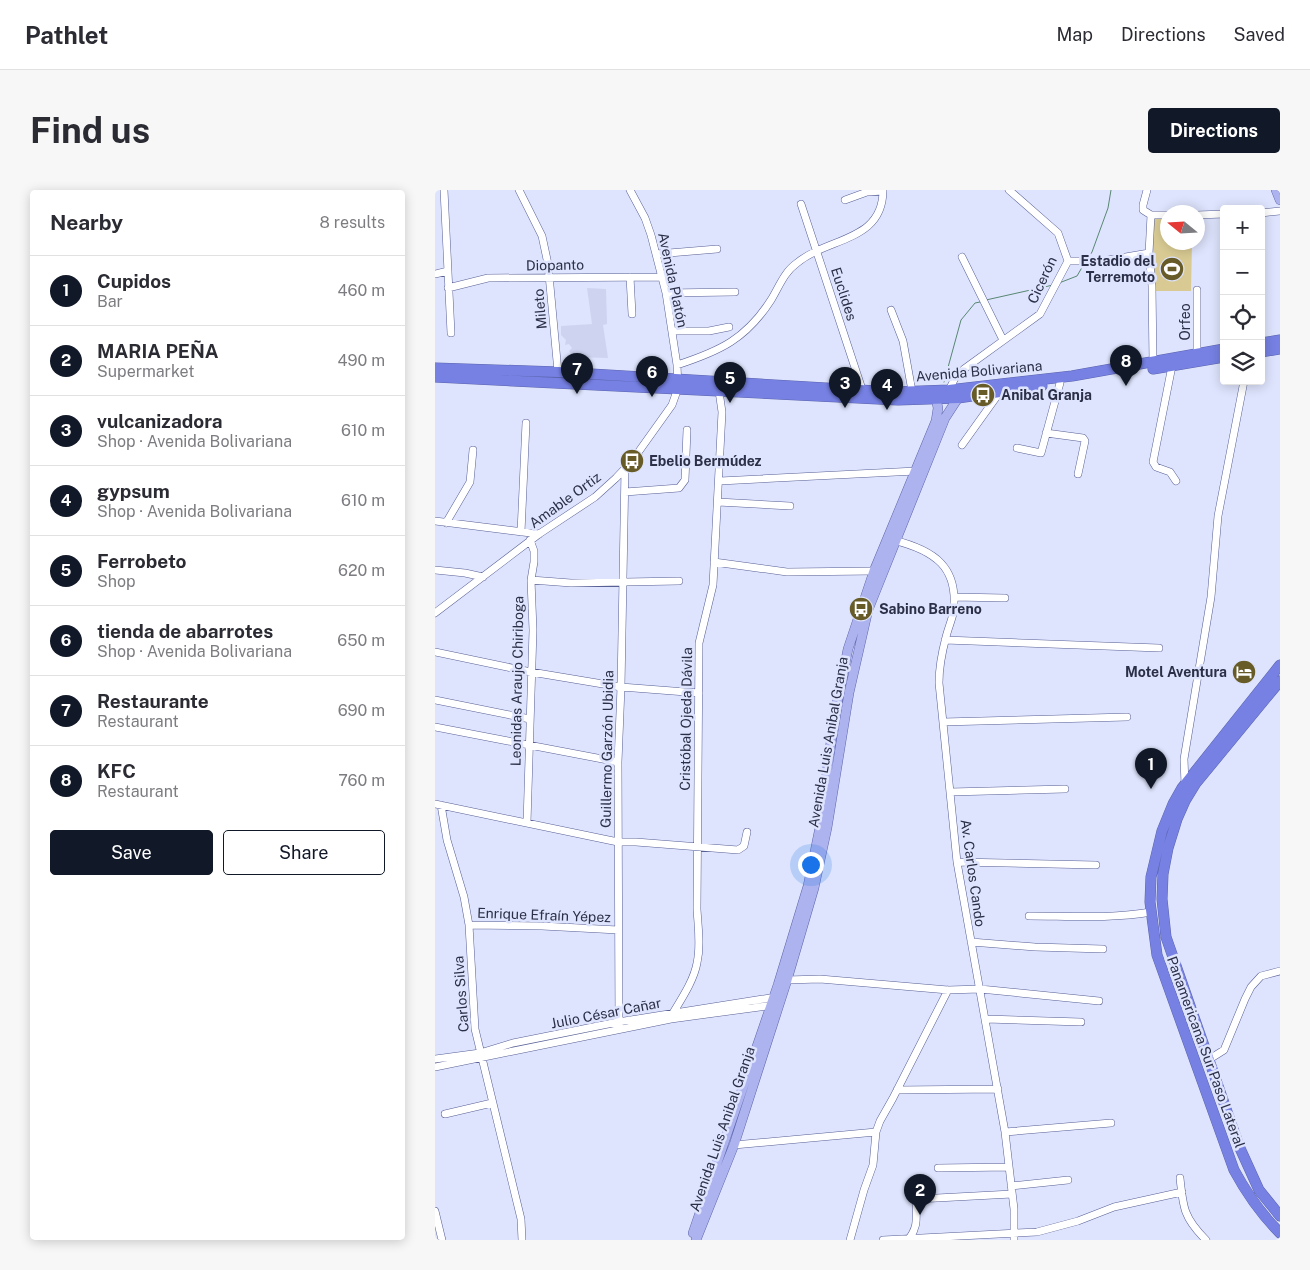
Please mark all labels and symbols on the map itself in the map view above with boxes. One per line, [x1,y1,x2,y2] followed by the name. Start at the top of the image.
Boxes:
[1160,205,1205,250] north arrow
[655,231,691,329] street label: Avenida Platón
[1081,253,1155,285] place label: Estadio del Terremoto
[1024,254,1060,306] street label: Cicerón
[526,256,584,274] street label: Diopanto
[1159,256,1185,282] sports icon: Estadio del Terremoto
[828,265,860,323] street label: Euclides
[530,288,550,330] street label: Mileto
[1177,303,1193,341] street label: Orfeo
[1110,345,1142,386] pin: 8
[561,353,593,394] pin: 7
[636,356,668,397] pin: 6
[915,357,1043,385] street label: Avenida Bolivariana
[714,362,746,403] pin: 5
[829,367,861,408] pin: 3
[871,369,903,410] pin: 4
[970,382,996,408] bus stop icon: Anibal Granja
[1001,387,1092,403] place label: Anibal Granja
[619,448,645,474] bus stop icon: Ebelio Bermúdez
[649,453,762,469] place label: Ebelio Bermúdez
[526,469,604,531] street label: Amable Ortiz
[508,596,526,766] street label: Leonidas Araujo Chiriboga
[848,596,874,622] bus stop icon: Sabino Barreno
[879,601,982,617] place label: Sabino Barreno
[677,647,695,791] street label: Cristóbal Ojeda Dávila
[805,655,851,829] street label: Avenida Luis Anibal Granja
[1231,659,1257,685] hotel icon: Motel Aventura
[1125,664,1227,680] place label: Motel Aventura
[598,670,616,828] street label: Guillermo Garzón Ubidia
[1135,748,1167,789] pin: 1
[958,818,988,928] street label: Av. Carlos Cando
[798,852,824,878] your location
[477,905,611,925] street label: Enrique Efraín Yépez
[1164,954,1248,1150] street label: Panamericana Sur Paso Lateral
[450,955,472,1033] street label: Carlos Silva
[549,994,663,1032] street label: Julio César Cañar
[686,1045,758,1213] street label: Avenida Luis Anibal Granja
[904,1174,936,1215] pin: 2

